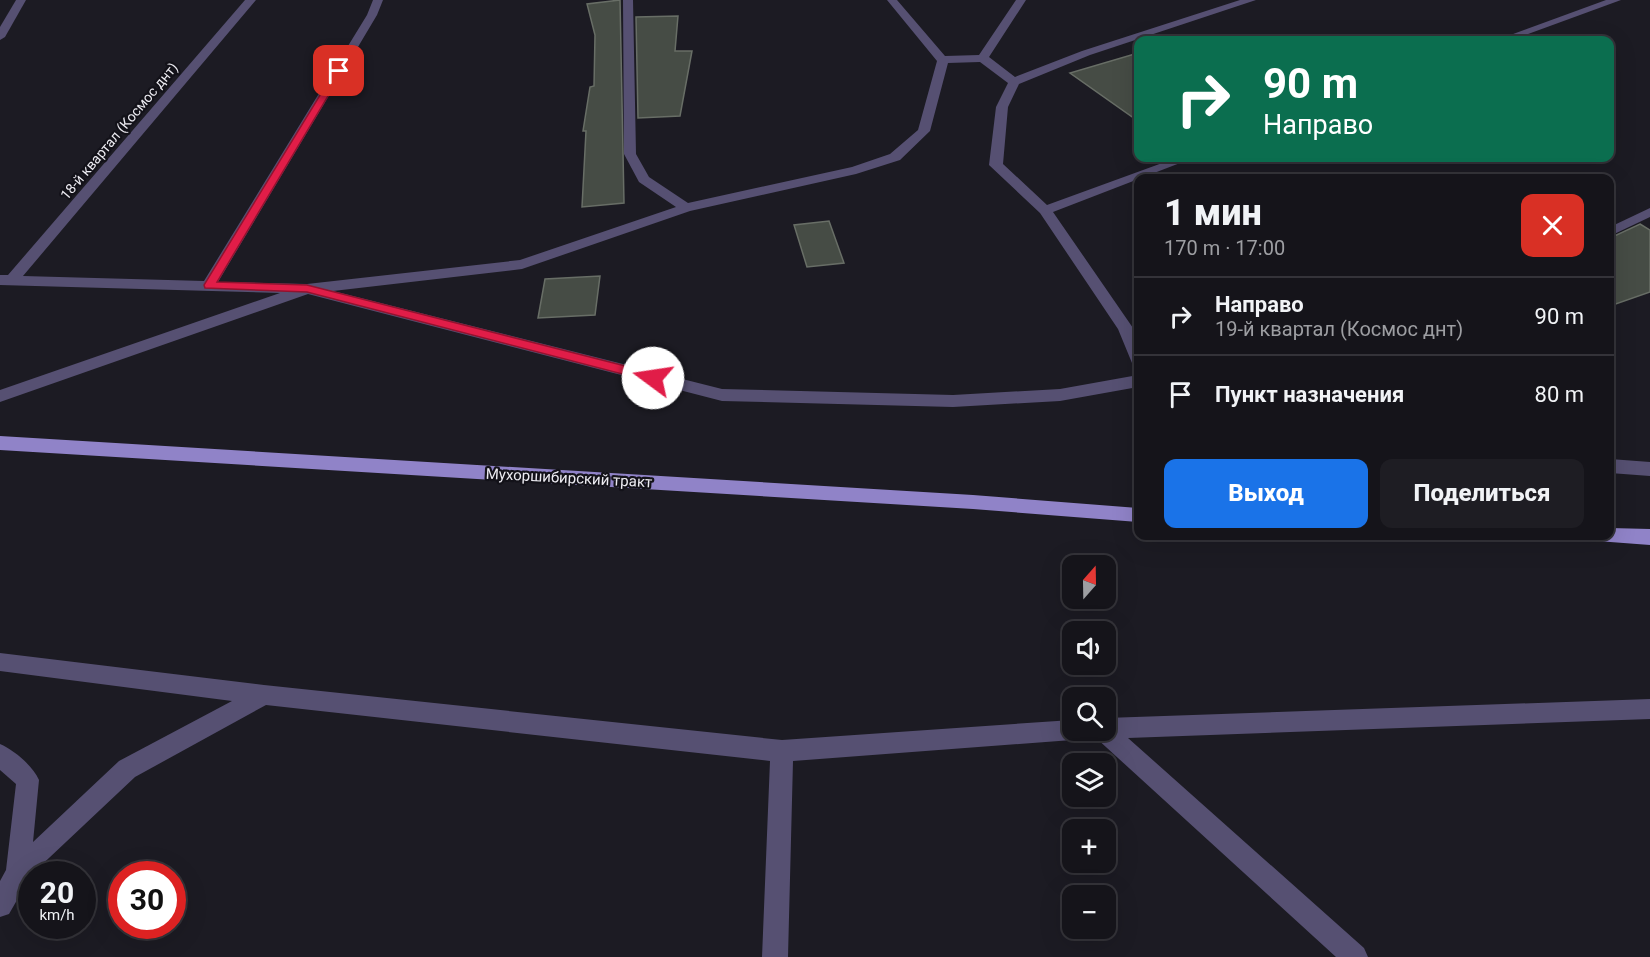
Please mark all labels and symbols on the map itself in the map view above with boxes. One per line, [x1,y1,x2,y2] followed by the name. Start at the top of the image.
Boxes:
[313,45,364,96] pin
[57,59,182,203] street label: 18-й квартал (Космос днт)
[621,346,685,410] position arrow
[485,465,653,491] street label: Мухоршибирский тракт
[1062,555,1116,609] north arrow
[108,861,186,939] speed limit sign: 30

